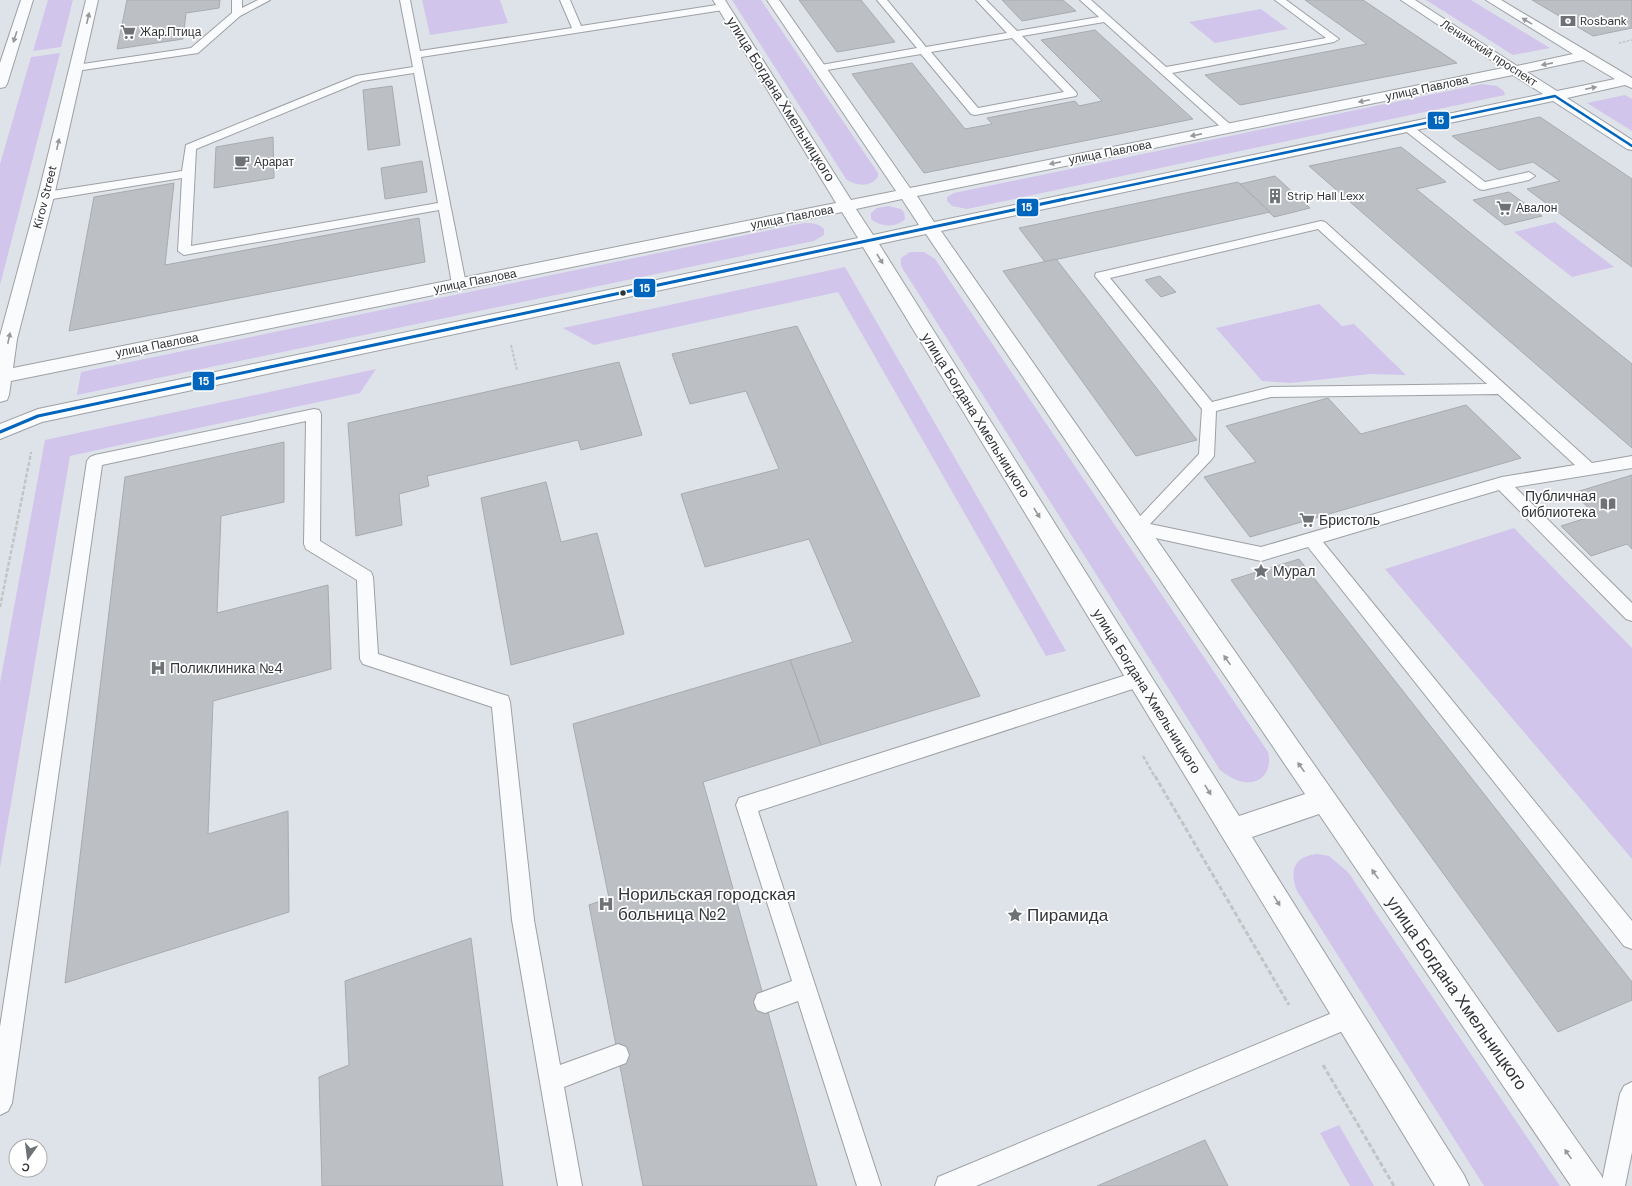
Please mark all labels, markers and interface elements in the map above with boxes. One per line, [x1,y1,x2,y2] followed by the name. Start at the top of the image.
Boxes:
[85,12,91,24] one-way arrow
[1559,12,1577,30] bank icon: Rosbank
[723,13,839,185] street label: улица Богдана Хмельницкого
[1580,13,1627,29] place label: Rosbank
[1438,16,1541,91] street label: Ленинский проспект
[1521,17,1533,24] one-way arrow
[119,23,137,41] supermarket icon: Жар.Птица
[140,24,202,40] place label: Жар.Птица
[12,32,18,44] one-way arrow
[1540,61,1553,67] one-way arrow
[1384,71,1470,105] street label: улица Павлова
[1584,85,1597,91] one-way arrow
[1358,98,1370,104] one-way arrow
[1427,111,1450,130] line badge: 15
[1434,113,1445,127] text: 15
[1190,132,1202,138] one-way arrow
[1067,136,1153,168] street label: улица Павлова
[55,138,61,151] one-way arrow
[233,153,251,171] cafe icon: Арарат
[254,154,294,170] place label: Арарат
[1048,161,1061,167] one-way arrow
[29,164,61,230] street label: Kirov Street
[1266,187,1284,205] building icon: Strip Hall Lexx
[1287,188,1364,204] place label: Strip Hall Lexx
[1016,198,1039,217] line badge: 15
[1495,199,1513,217] supermarket icon: Авалон
[1022,200,1033,214] text: 15
[1516,200,1557,216] place label: Авалон
[749,201,835,233] street label: улица Павлова
[876,254,883,265] one-way arrow
[432,265,518,297] street label: улица Павлова
[633,278,656,298] line badge: 15
[640,281,651,295] text: 15
[618,288,628,298] unlabelled marker
[114,329,200,361] street label: улица Павлова
[918,329,1034,501] street label: улица Богдана Хмельницкого
[6,332,12,344] one-way arrow
[192,371,215,391] line badge: 15
[199,374,210,388] text: 15
[1521,487,1596,521] place label: Публичная библиотека
[1599,495,1617,513] library icon: Публичная библиотека
[1033,507,1040,519] one-way arrow
[1298,511,1316,529] supermarket icon: Бристоль
[1319,511,1380,529] place label: Бристоль
[1252,562,1270,580] place icon: Мурал
[1273,562,1315,580] place label: Мурал
[1089,605,1205,777] street label: улица Богдана Хмельницкого
[1223,654,1231,665] one-way arrow
[149,659,167,677] hospital icon: Поликлиника №4
[170,659,283,677] place label: Поликлиника №4
[1297,762,1305,772] one-way arrow
[1205,784,1212,796] one-way arrow
[1371,869,1379,879] one-way arrow
[618,883,796,925] place label: Норильская городская больница №2
[1382,892,1532,1094] street label: улица Богдана Хмельницкого
[597,895,615,913] hospital icon: Норильская городская больница №2
[1273,895,1280,907] one-way arrow
[1027,904,1109,926] place label: Пирамида
[1006,906,1024,924] place icon: Пирамида
[8,1138,48,1178] north arrow
[1564,1149,1572,1159] one-way arrow
[20,1160,31,1175] text: С

